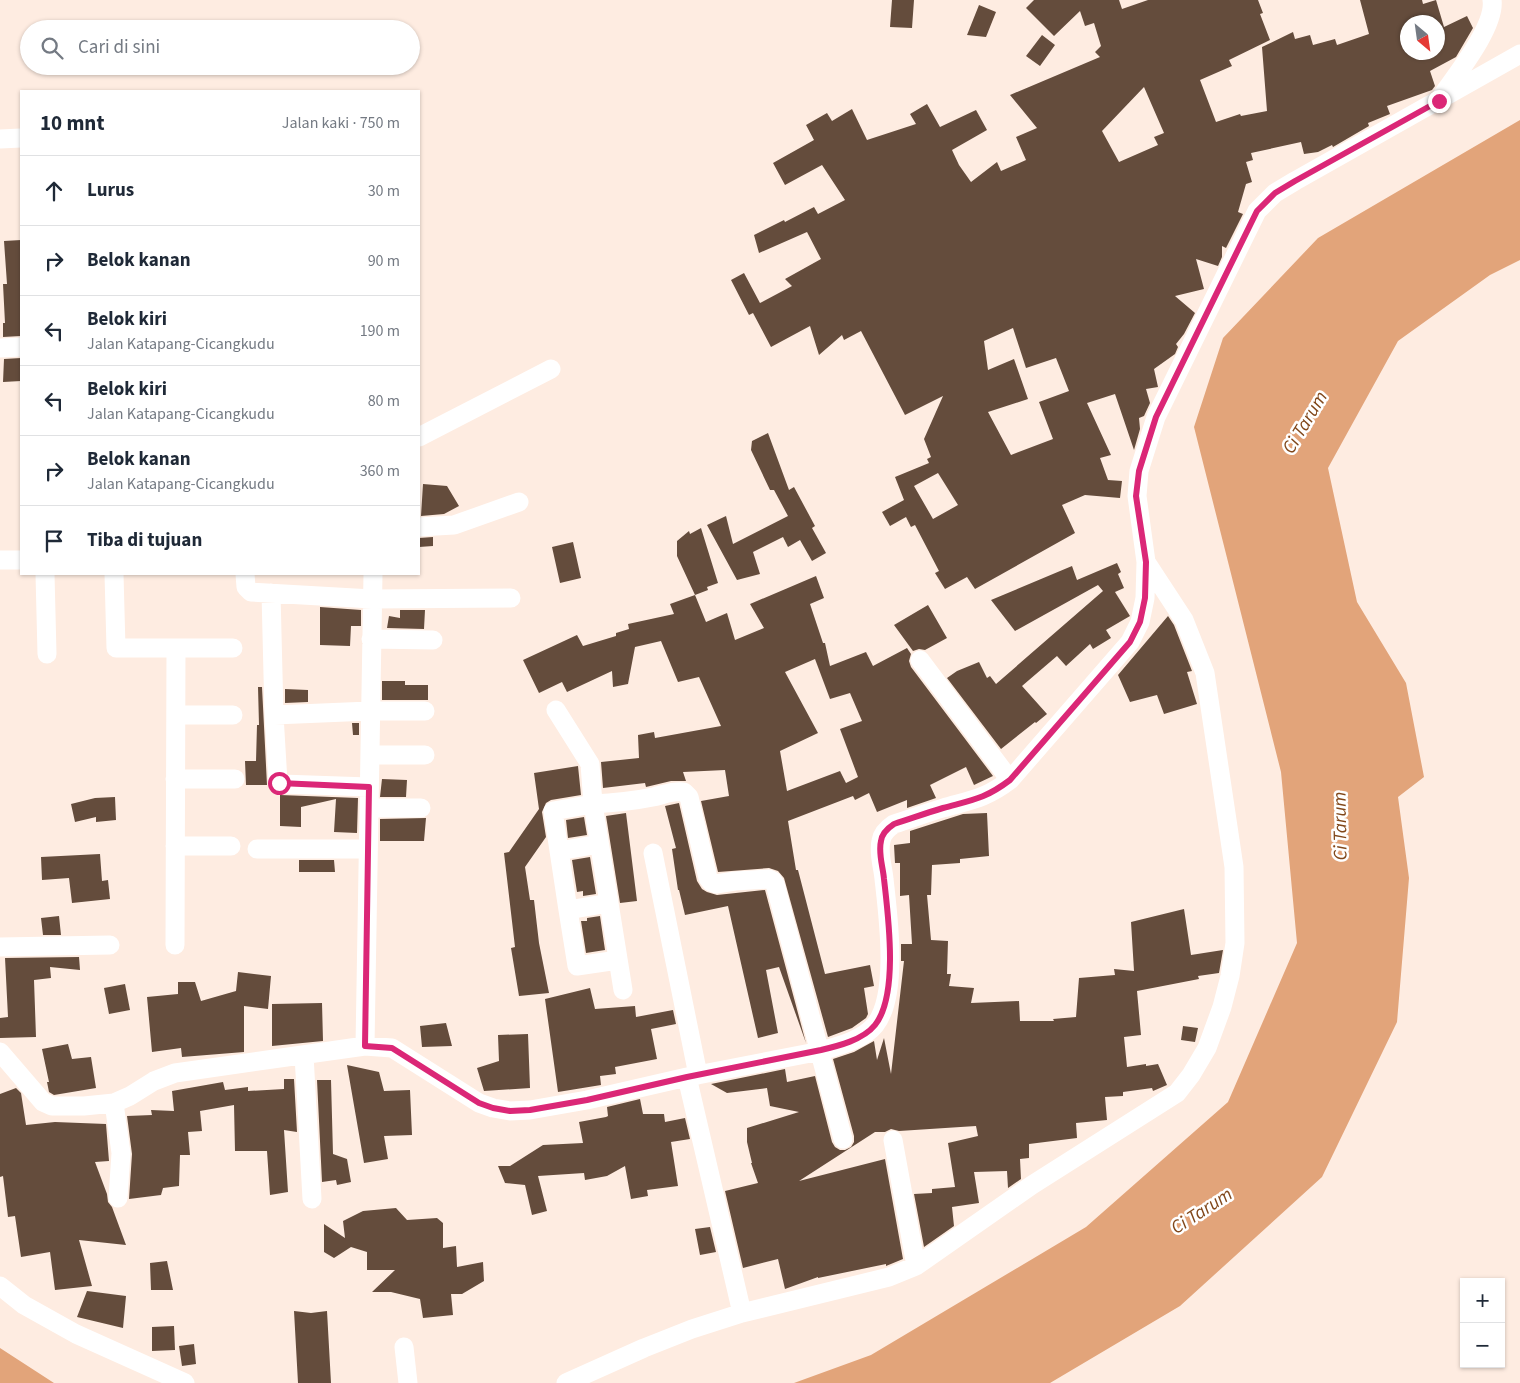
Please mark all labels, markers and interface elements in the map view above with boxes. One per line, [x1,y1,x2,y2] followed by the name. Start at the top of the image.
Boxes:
[1400,15,1445,60] north arrow
[20,20,420,75] search box
[38,34,66,62] icon: search
[78,34,160,61] text: Cari di sini
[1428,90,1451,113] route end
[40,108,104,138] text: 10 mnt
[282,112,400,134] text: Jalan kaki · 750 m
[40,177,68,205] icon: ahead
[87,177,134,204] text: Lurus
[368,180,400,202] text: 30 m
[40,247,68,275] icon: right
[87,247,191,274] text: Belok kanan
[368,250,400,272] text: 90 m
[87,306,167,333] text: Belok kiri
[40,317,68,345] icon: left
[360,320,400,342] text: 190 m
[87,333,275,355] text: Jalan Katapang-Cicangkudu
[87,376,167,403] text: Belok kiri
[1276,386,1335,459] water label: Ci Tarum
[40,387,68,415] icon: left
[368,390,400,412] text: 80 m
[87,403,275,425] text: Jalan Katapang-Cicangkudu
[87,446,191,473] text: Belok kanan
[40,457,68,485] icon: right
[360,460,400,482] text: 360 m
[87,473,275,495] text: Jalan Katapang-Cicangkudu
[40,527,68,555] icon: arrive
[87,527,202,554] text: Tiba di tujuan
[268,772,291,795] route start
[1326,791,1355,861] water label: Ci Tarum
[1166,1181,1238,1241] water label: Ci Tarum
[1460,1278,1505,1368] map controls
[1460,1278,1505,1323] button: +
[1460,1323,1505,1368] button: −

